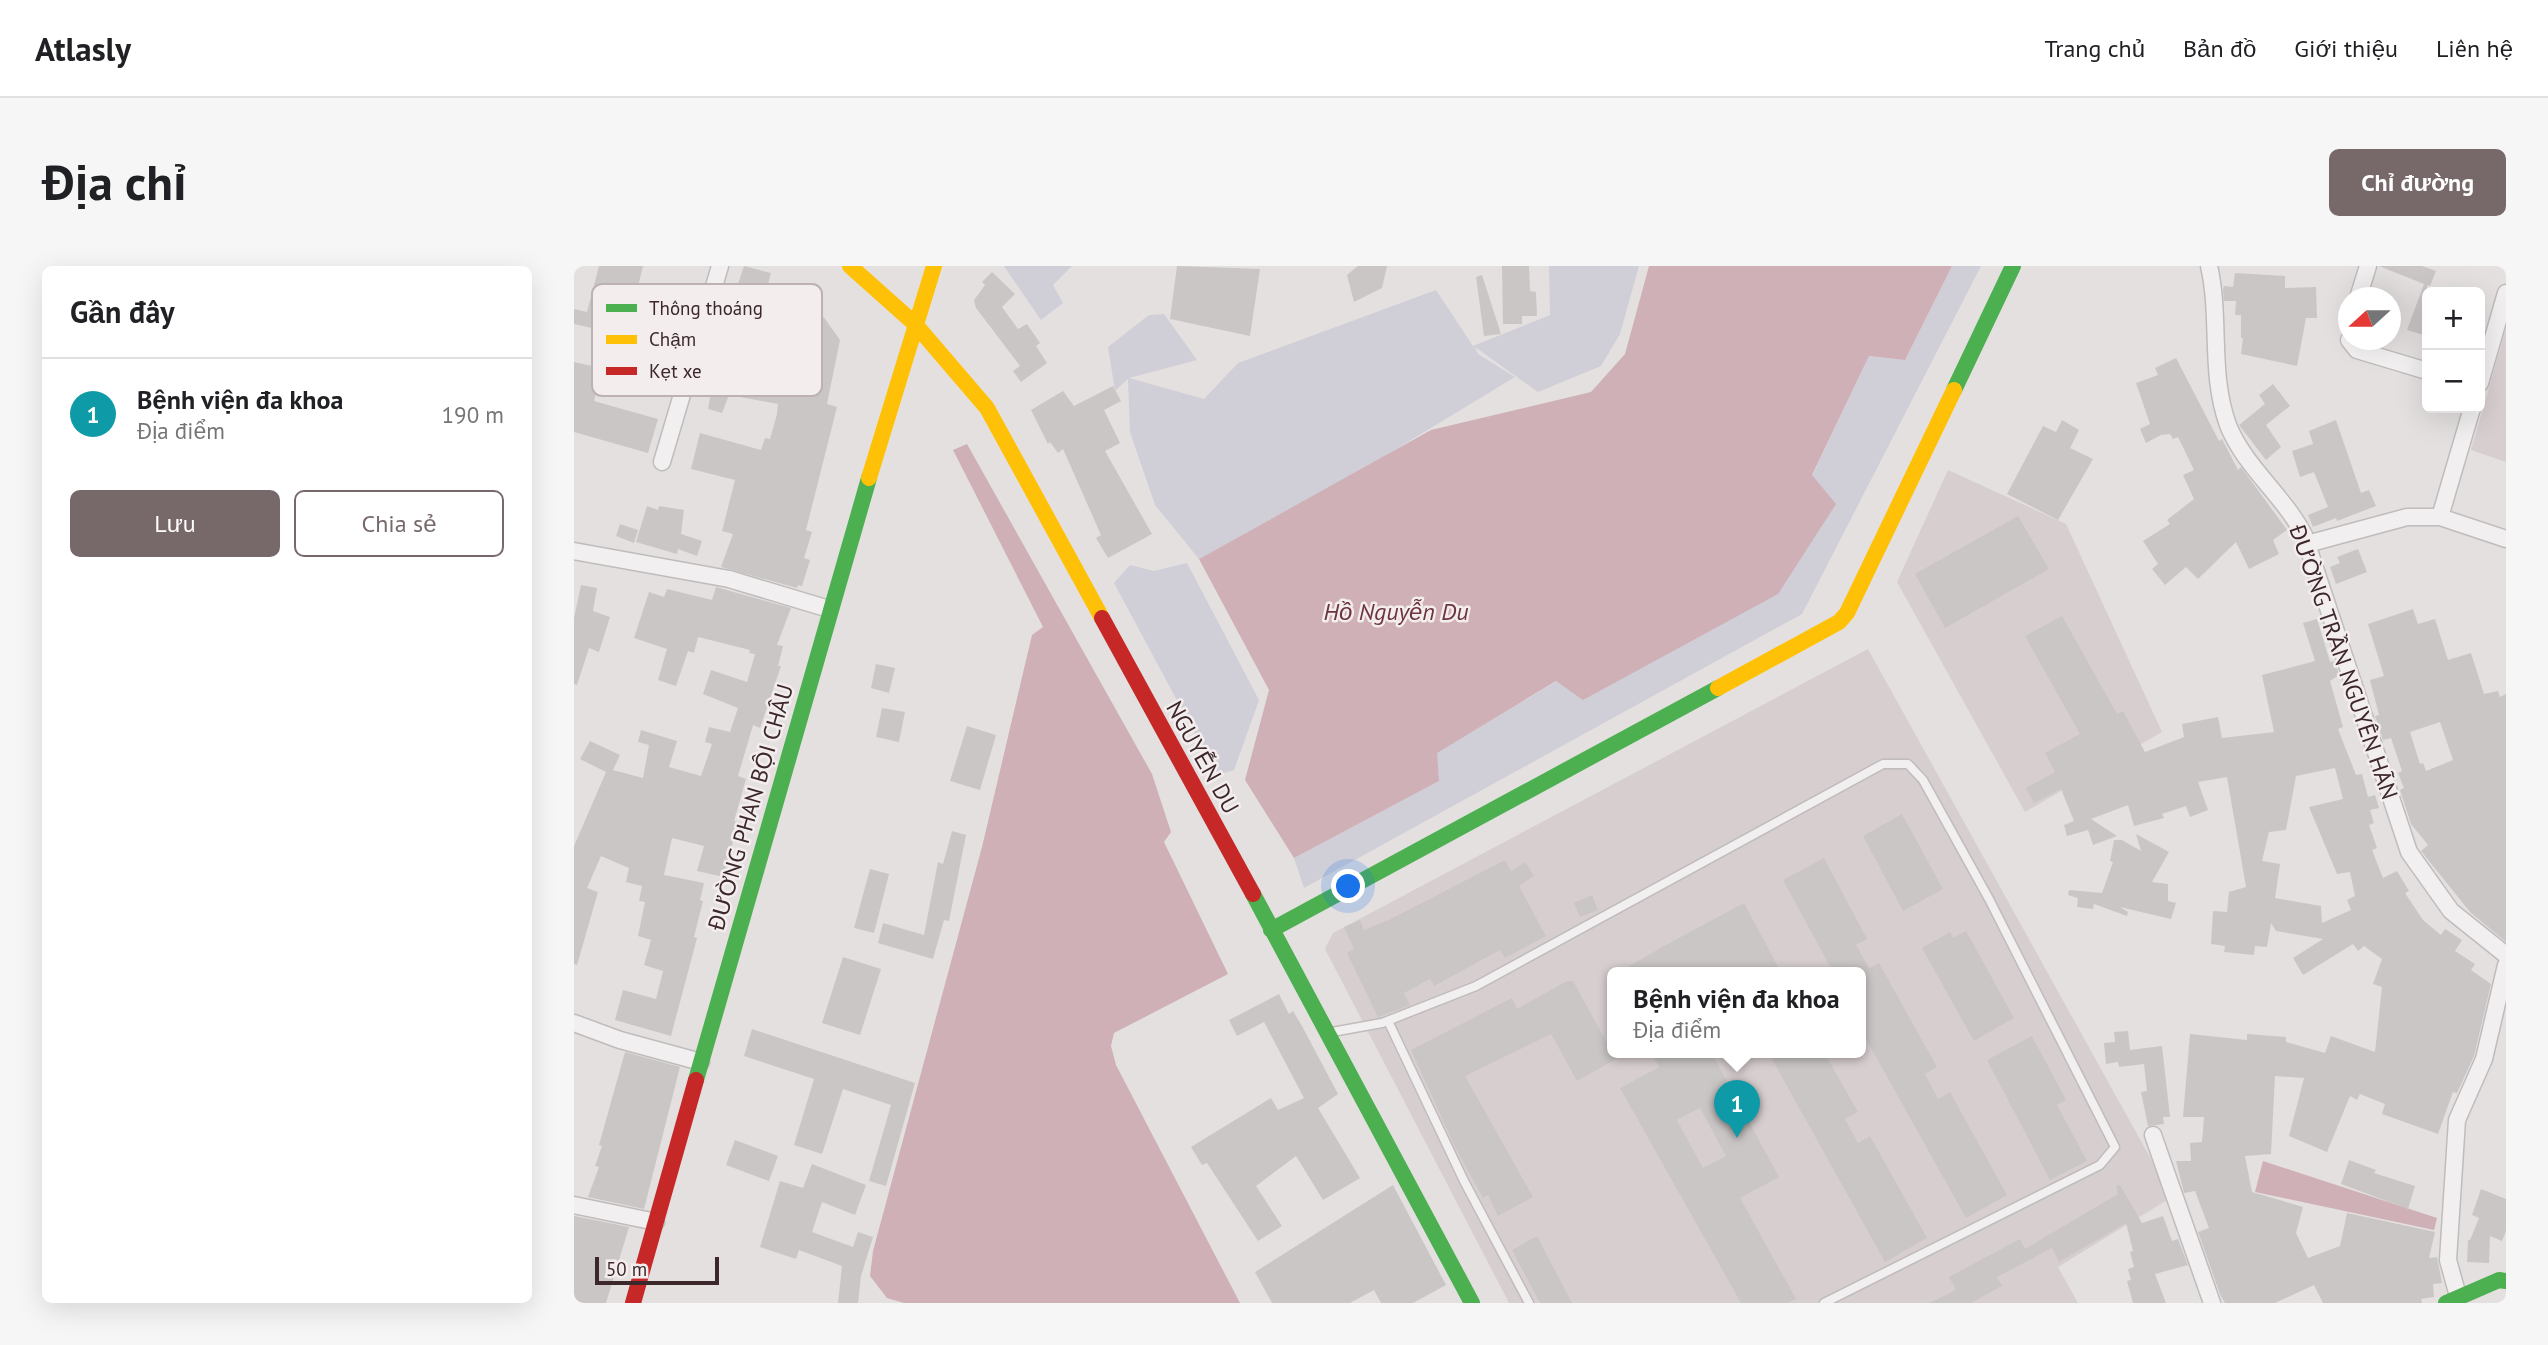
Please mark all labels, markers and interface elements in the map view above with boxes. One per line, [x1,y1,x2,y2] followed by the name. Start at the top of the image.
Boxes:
[35,27,131,70] text: Atlasly
[2044,33,2145,64] text: Trang chủ
[2183,33,2256,64] text: Bản đồ
[2294,33,2398,64] text: Giới thiệu
[2436,33,2513,64] text: Liên hệ
[2329,149,2506,216] button: Chỉ đường
[42,150,187,214] text: Địa chỉ
[592,284,822,396] legend
[2338,287,2401,350] north arrow
[2422,287,2485,413] map controls
[2422,287,2485,350] button: +
[70,292,175,331] text: Gần đây
[649,296,763,320] text: Thông thoáng
[649,327,696,351] text: Chậm
[2422,350,2485,413] button: −
[649,359,702,383] text: Kẹt xe
[137,383,343,416] text: Bệnh viện đa khoa
[86,400,100,429] text: 1
[442,400,504,429] text: 190 m
[137,416,225,445] text: Địa điểm
[70,490,280,557] button: Lưu
[294,490,504,557] button: Chia sẻ
[2283,520,2405,803] street label: ĐƯỜNG TRẦN NGUYÊN HÃN
[1324,596,1468,627] water label: Hồ Nguyễn Du
[701,681,799,934] street label: ĐƯỜNG PHAN BỘI CHÂU
[1160,696,1246,818] street label: NGUYỄN DU
[1331,869,1365,903] your location
[1607,967,1866,1058] popup
[1633,982,1840,1015] text: Bệnh viện đa khoa
[1633,1015,1721,1044] text: Địa điểm
[1714,1080,1760,1138] pin: 1
[595,1254,719,1286] scale bar
[606,1257,647,1281] text: 50 m

